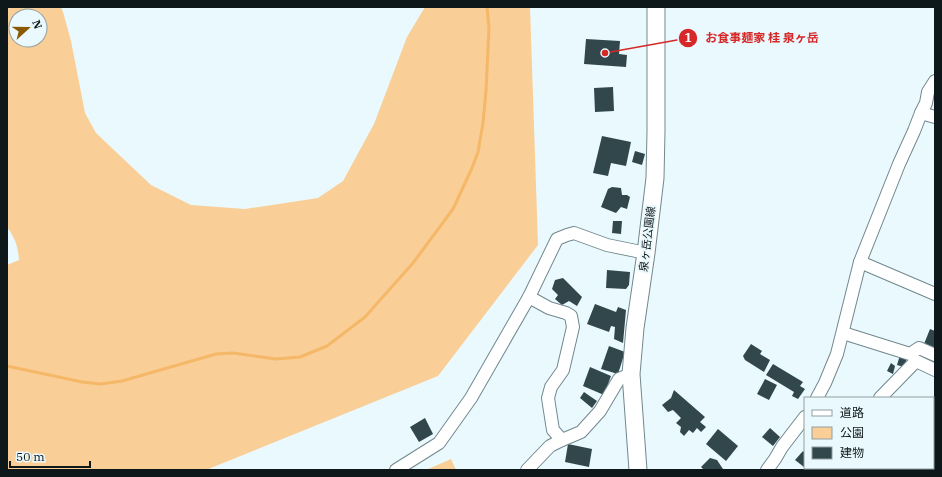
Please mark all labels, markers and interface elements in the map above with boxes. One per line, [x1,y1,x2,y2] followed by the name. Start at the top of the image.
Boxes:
[8,8,48,48] north arrow
[29,18,46,31] text: N
[678,26,827,50] callout: お食事麺家 桂 泉ヶ岳
[684,30,692,45] text: 1
[705,30,819,45] text: お食事麺家 桂 泉ヶ岳
[636,205,658,273] street label: 泉ヶ岳公園線
[804,397,934,469] legend
[840,405,864,420] text: 道路
[840,425,864,440] text: 公園
[10,443,90,469] scale bar
[840,445,864,460] text: 建物
[16,449,45,464] text: 50 m

